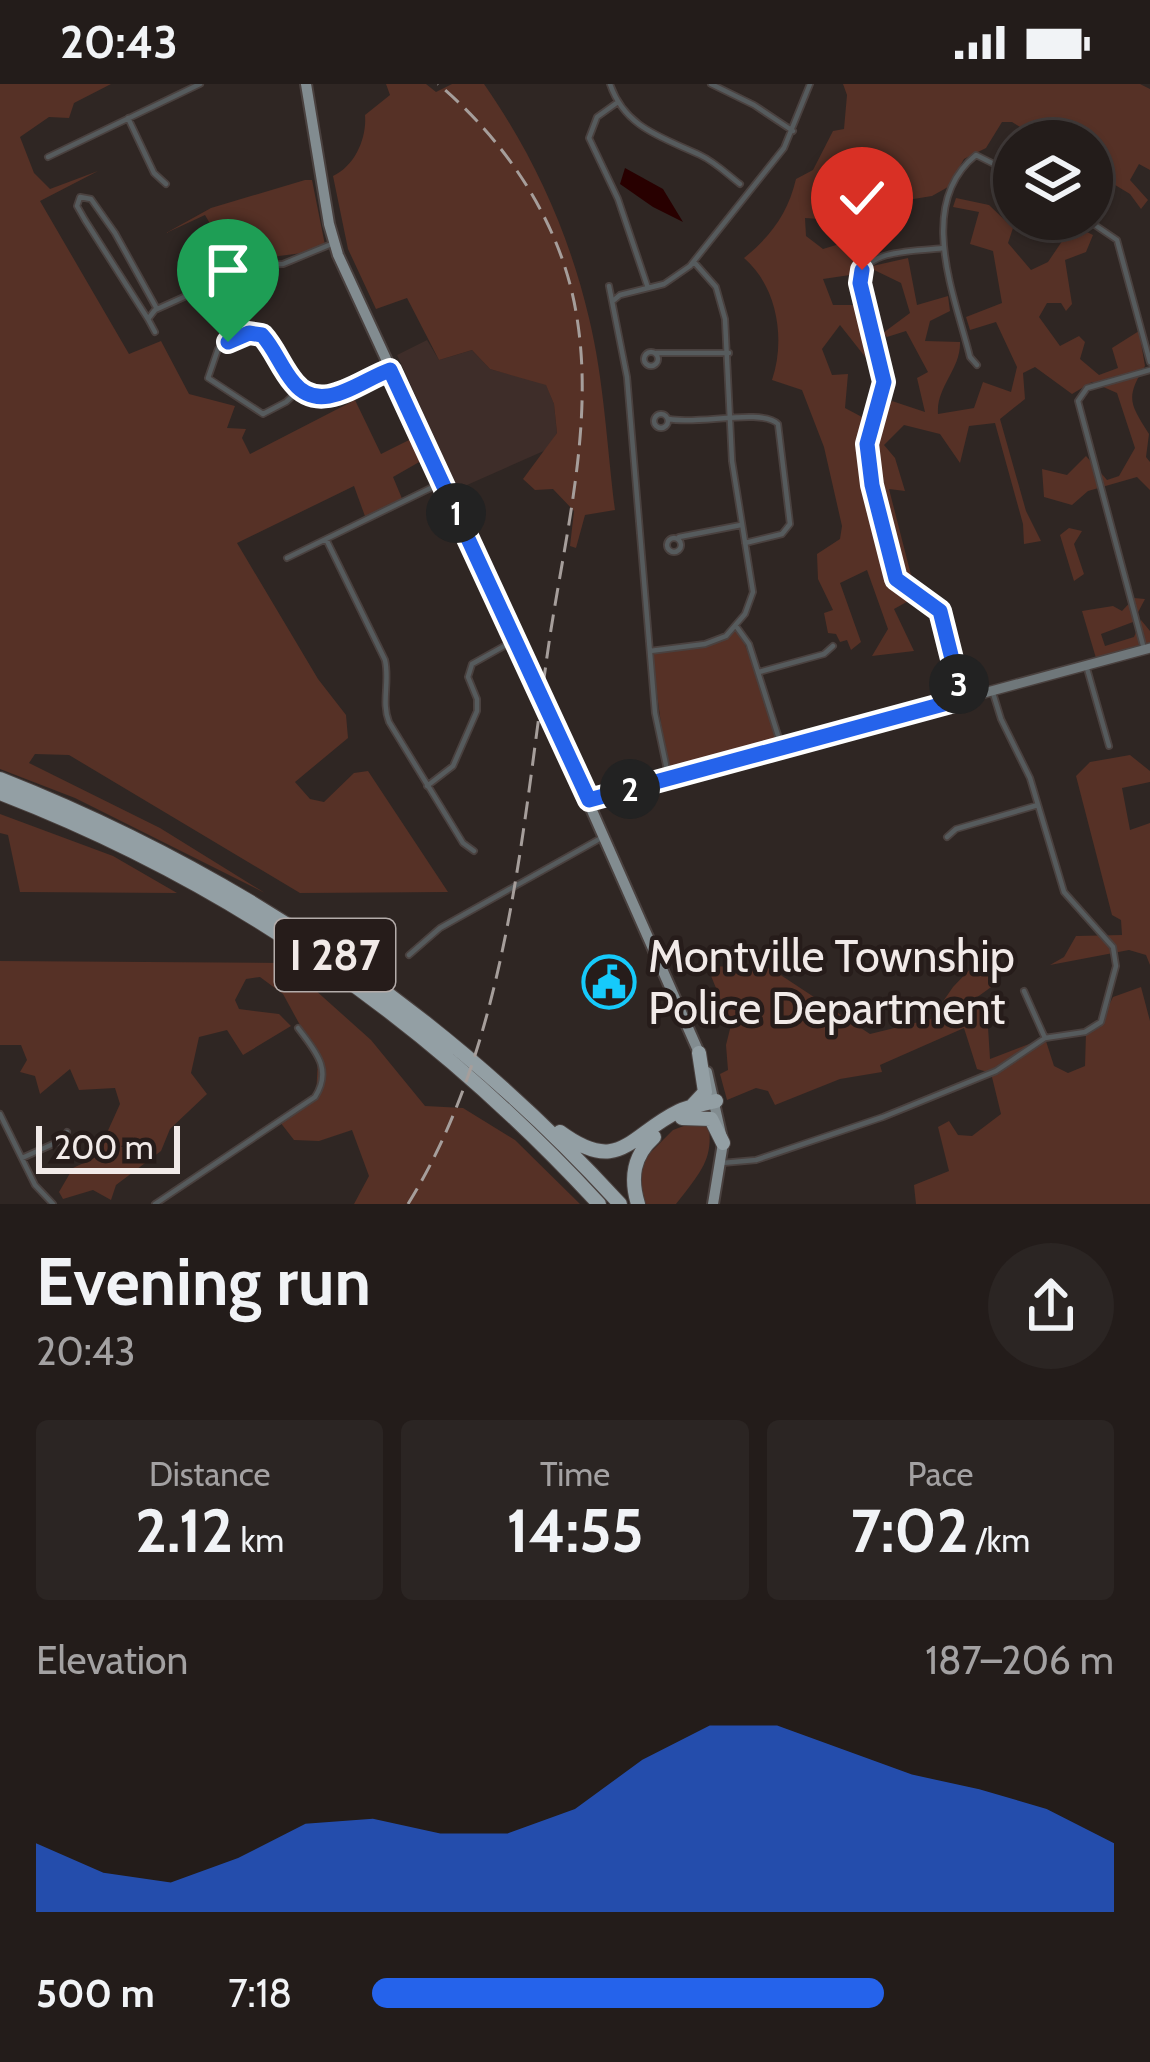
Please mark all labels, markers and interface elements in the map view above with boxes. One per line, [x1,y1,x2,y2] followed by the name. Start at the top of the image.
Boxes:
[60,15,178,69] text: 20:43
[993,120,1113,240] map controls
[993,120,1113,240] button: layers
[811,147,913,270] pin
[829,165,895,231] icon: check
[177,219,279,342] pin
[195,237,261,303] icon: arrive
[426,483,486,543] pin: 1
[450,493,462,533] text: 1
[929,654,989,714] pin: 3
[950,664,968,704] text: 3
[600,759,660,819] pin: 2
[621,769,639,809] text: 2
[275,919,395,991] road number: I 287
[648,929,1015,1035] place label: Montville Township Police Department
[581,954,637,1010] public building icon: Montville Township Police Department
[36,1120,180,1173] scale bar
[54,1127,154,1167] text: 200 m
[36,1241,371,1322] text: Evening run
[988,1243,1114,1369] button: share
[36,1327,135,1375] text: 20:43
[149,1454,270,1494] text: Distance
[540,1454,610,1494] text: Time
[907,1454,973,1494] text: Pace
[135,1494,233,1567] text: 2.12
[506,1494,644,1567] text: 14:55
[850,1494,968,1567] text: 7:02
[233,1520,284,1560] text: km
[968,1520,1030,1560] text: /km
[36,1636,188,1684] text: Elevation
[925,1636,1114,1684] text: 187–206 m
[36,1969,155,2017] text: 500 m
[228,1969,292,2017] text: 7:18

